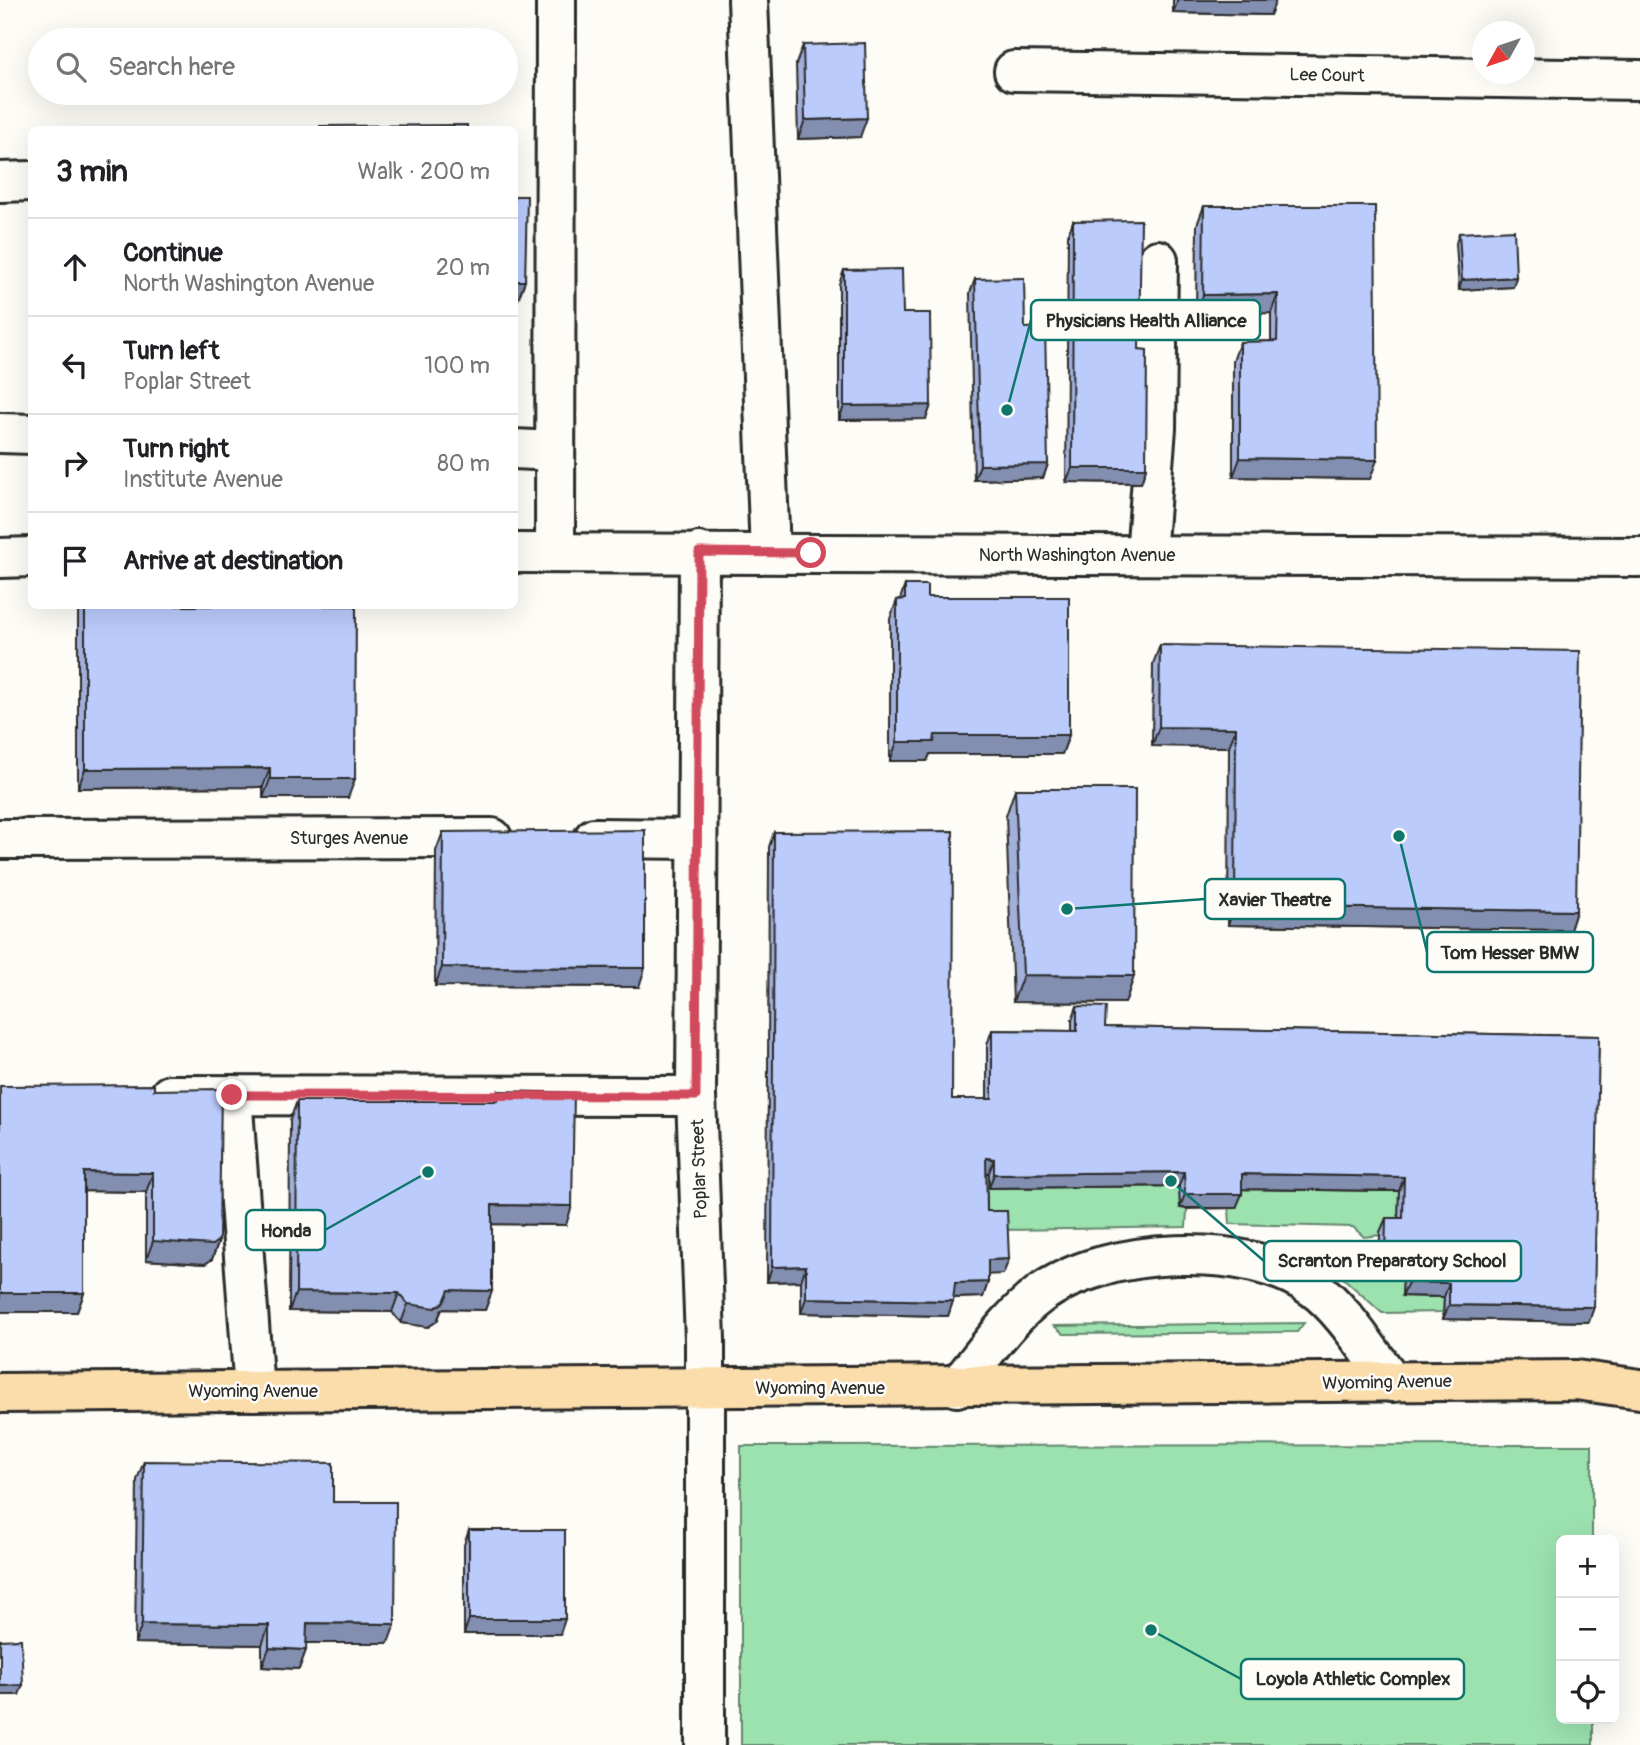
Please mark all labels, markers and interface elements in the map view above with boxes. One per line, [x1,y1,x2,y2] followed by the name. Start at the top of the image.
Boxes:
[1472,21,1535,84] north arrow
[28,28,518,105] search box
[52,48,90,86] icon: search
[108,51,235,83] text: Search here
[1289,63,1366,88] street label: Lee Court
[56,153,128,190] text: 3 min
[357,157,490,186] text: Walk · 200 m
[123,237,223,269] text: Continue
[56,248,94,286] icon: ahead
[436,253,490,282] text: 20 m
[123,269,374,298] text: North Washington Avenue
[1031,300,1260,340] callout: Physicians Health Alliance
[1045,309,1247,333] text: Physicians Health Alliance
[123,335,219,367] text: Turn left
[56,346,94,384] icon: left
[424,351,490,380] text: 100 m
[123,367,251,396] text: Poplar Street
[123,433,229,465] text: Turn right
[56,444,94,482] icon: right
[437,449,490,478] text: 80 m
[123,465,283,494] text: Institute Avenue
[795,537,826,568] route start
[56,542,94,580] icon: arrive
[979,544,1175,567] street label: North Washington Avenue
[123,545,343,577] text: Arrive at destination
[290,827,408,850] street label: Sturges Avenue
[1205,879,1345,919] callout: Xavier Theatre
[1219,888,1332,912] text: Xavier Theatre
[1427,932,1593,972] callout: Tom Hesser BMW
[1440,941,1579,965] text: Tom Hesser BMW
[216,1079,247,1110] route end
[686,1118,713,1219] street label: Poplar Street
[246,1210,325,1250] callout: Honda
[261,1219,312,1243] text: Honda
[1264,1241,1521,1281] callout: Scranton Preparatory School
[1277,1249,1507,1273] text: Scranton Preparatory School
[1322,1370,1452,1395] street label: Wyoming Avenue
[755,1377,885,1400] street label: Wyoming Avenue
[188,1380,318,1403] street label: Wyoming Avenue
[1556,1535,1619,1724] map controls
[1556,1535,1619,1598] button: +
[1556,1598,1619,1661] button: −
[1241,1659,1464,1699] callout: Loyola Athletic Complex
[1556,1661,1619,1724] button: locate
[1256,1667,1450,1691] text: Loyola Athletic Complex

